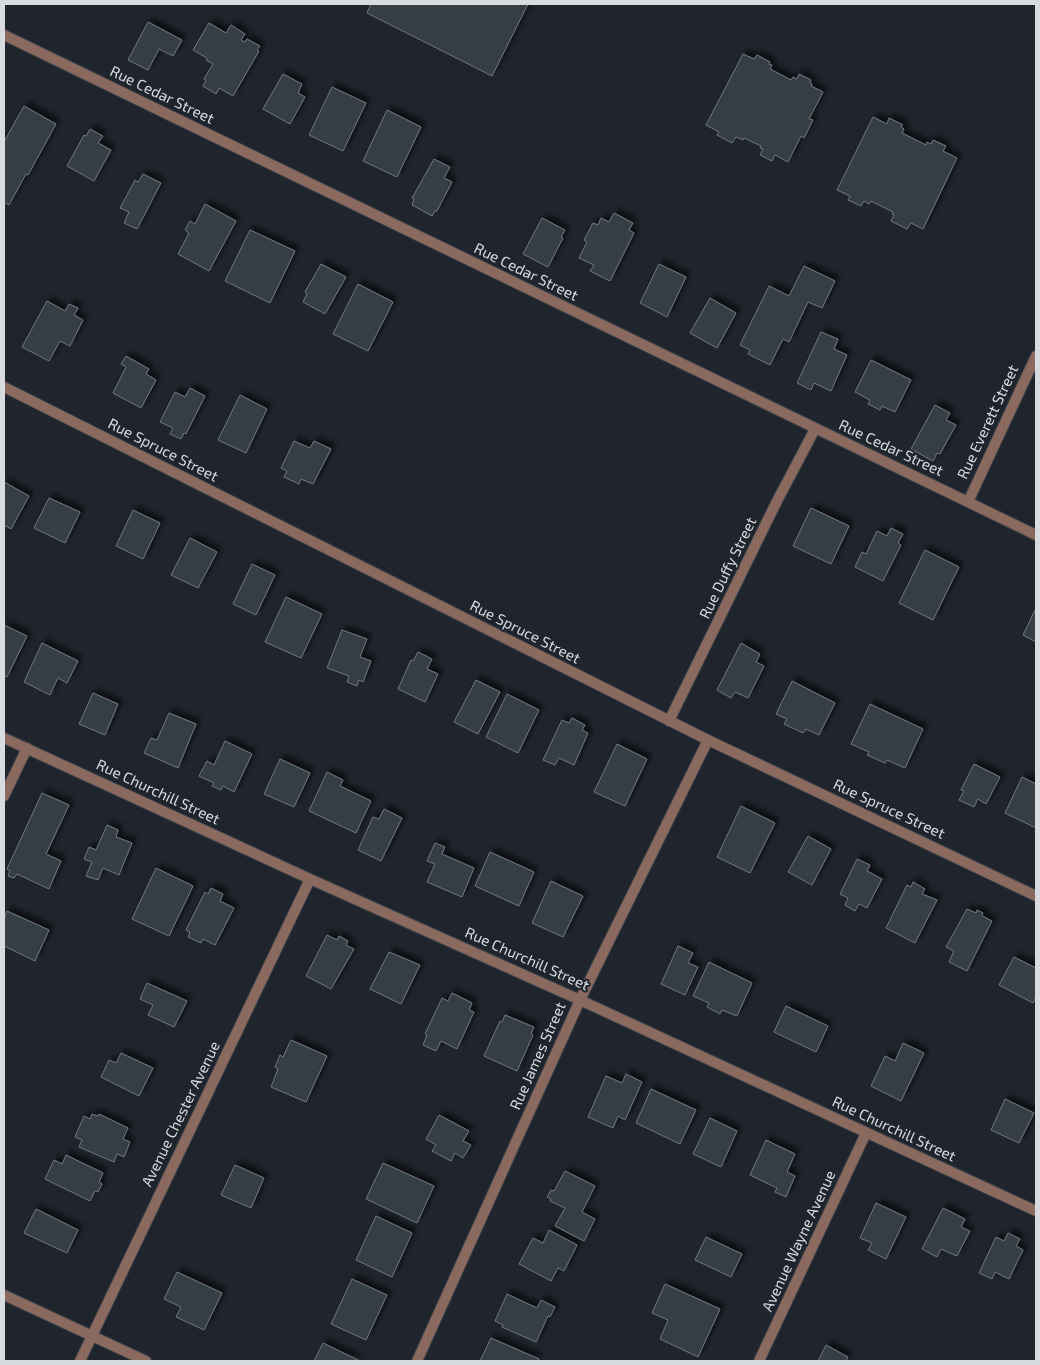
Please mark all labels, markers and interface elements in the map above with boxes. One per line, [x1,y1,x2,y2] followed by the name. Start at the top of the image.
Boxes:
[108,61,218,127] street label: Rue Cedar Street
[472,238,582,304] street label: Rue Cedar Street
[953,361,1022,482] street label: Rue Everett Street
[105,414,222,485] street label: Rue Spruce Street
[836,415,947,479] street label: Rue Cedar Street
[695,513,760,621] street label: Rue Duffy Street
[467,596,584,667] street label: Rue Spruce Street
[94,755,223,828] street label: Rue Churchill Street
[831,774,948,842] street label: Rue Spruce Street
[462,923,593,994] street label: Rue Churchill Street
[505,999,569,1112] street label: Rue James Street
[137,1038,223,1189] street label: Avenue Chester Avenue
[830,1092,959,1165] street label: Rue Churchill Street
[757,1167,839,1314] street label: Avenue Wayne Avenue

